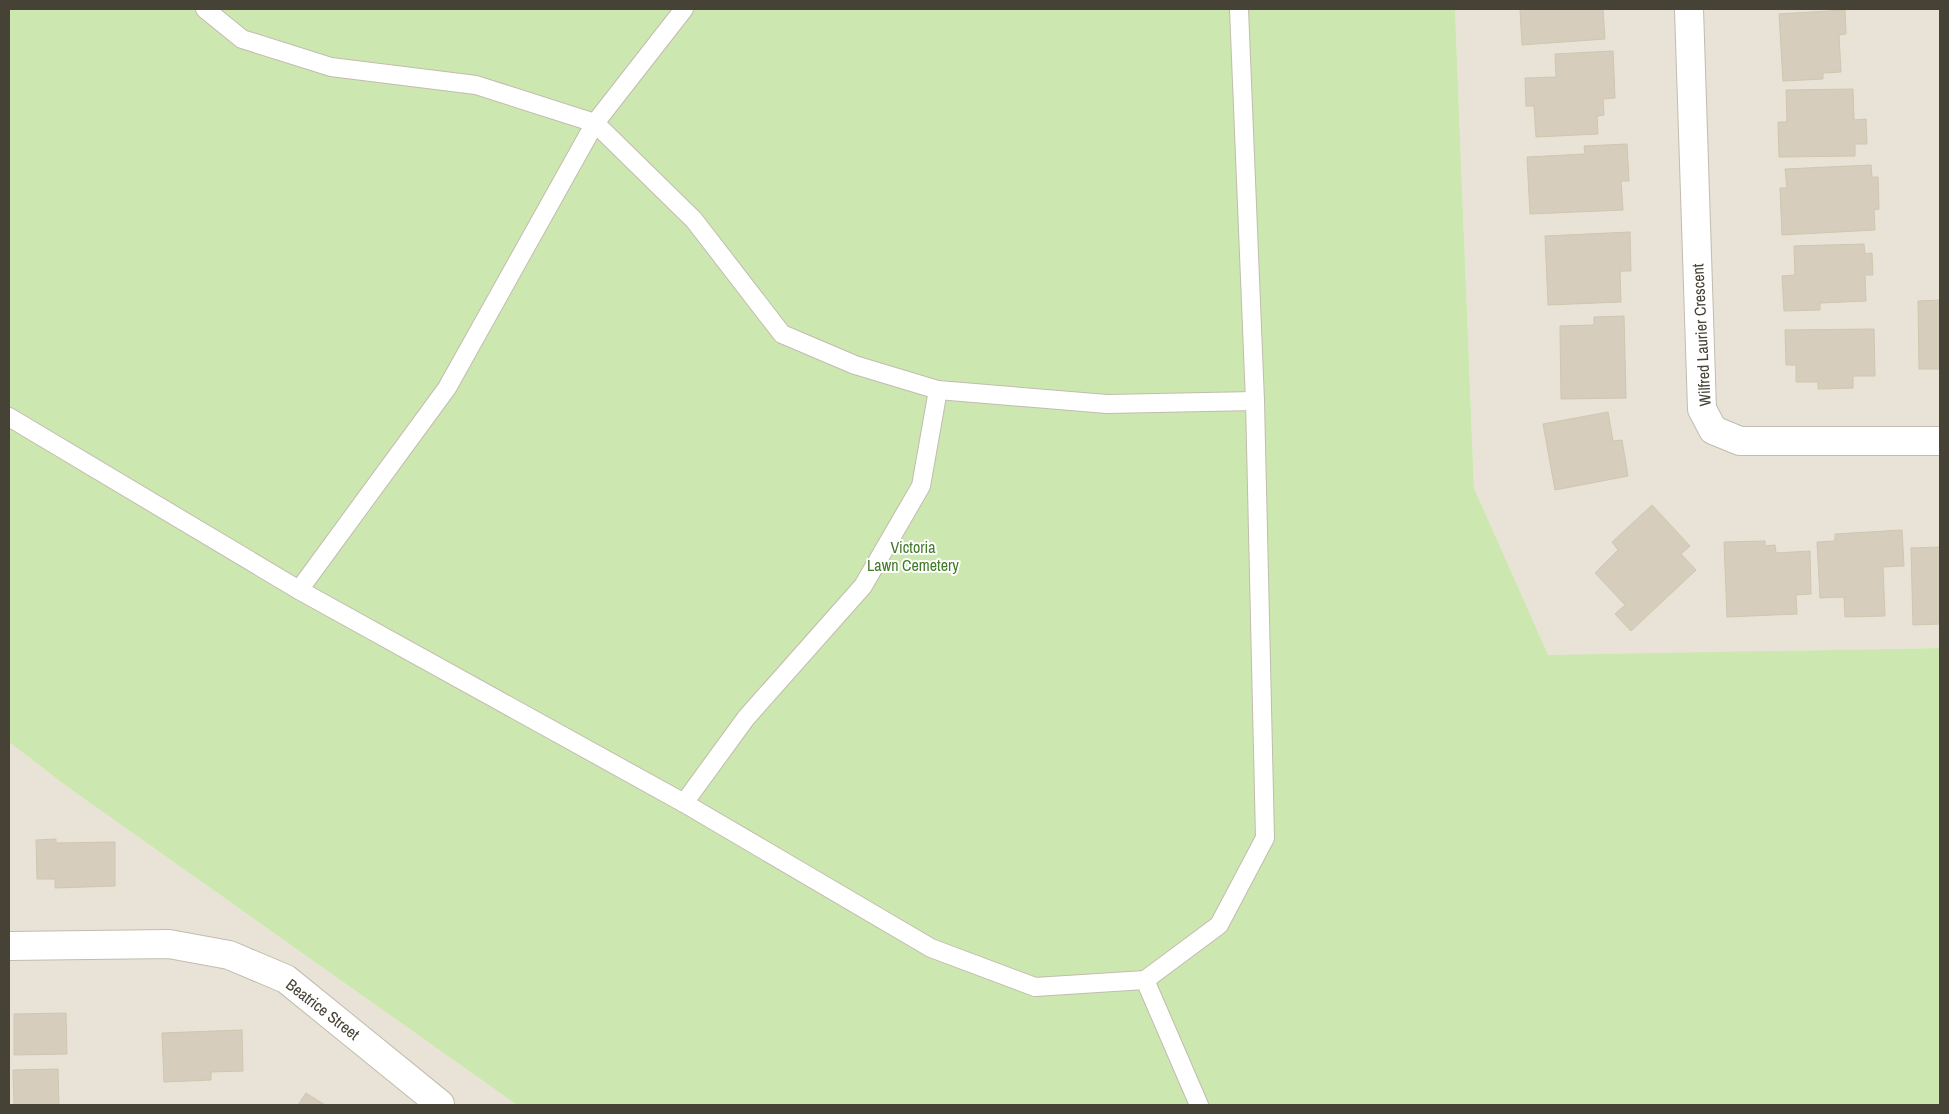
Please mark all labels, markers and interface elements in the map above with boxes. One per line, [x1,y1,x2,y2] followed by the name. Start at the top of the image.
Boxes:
[1686,263,1716,407] street label: Wilfred Laurier Crescent
[867,536,959,576] park label: Victoria Lawn Cemetery
[282,973,365,1045] street label: Beatrice Street

